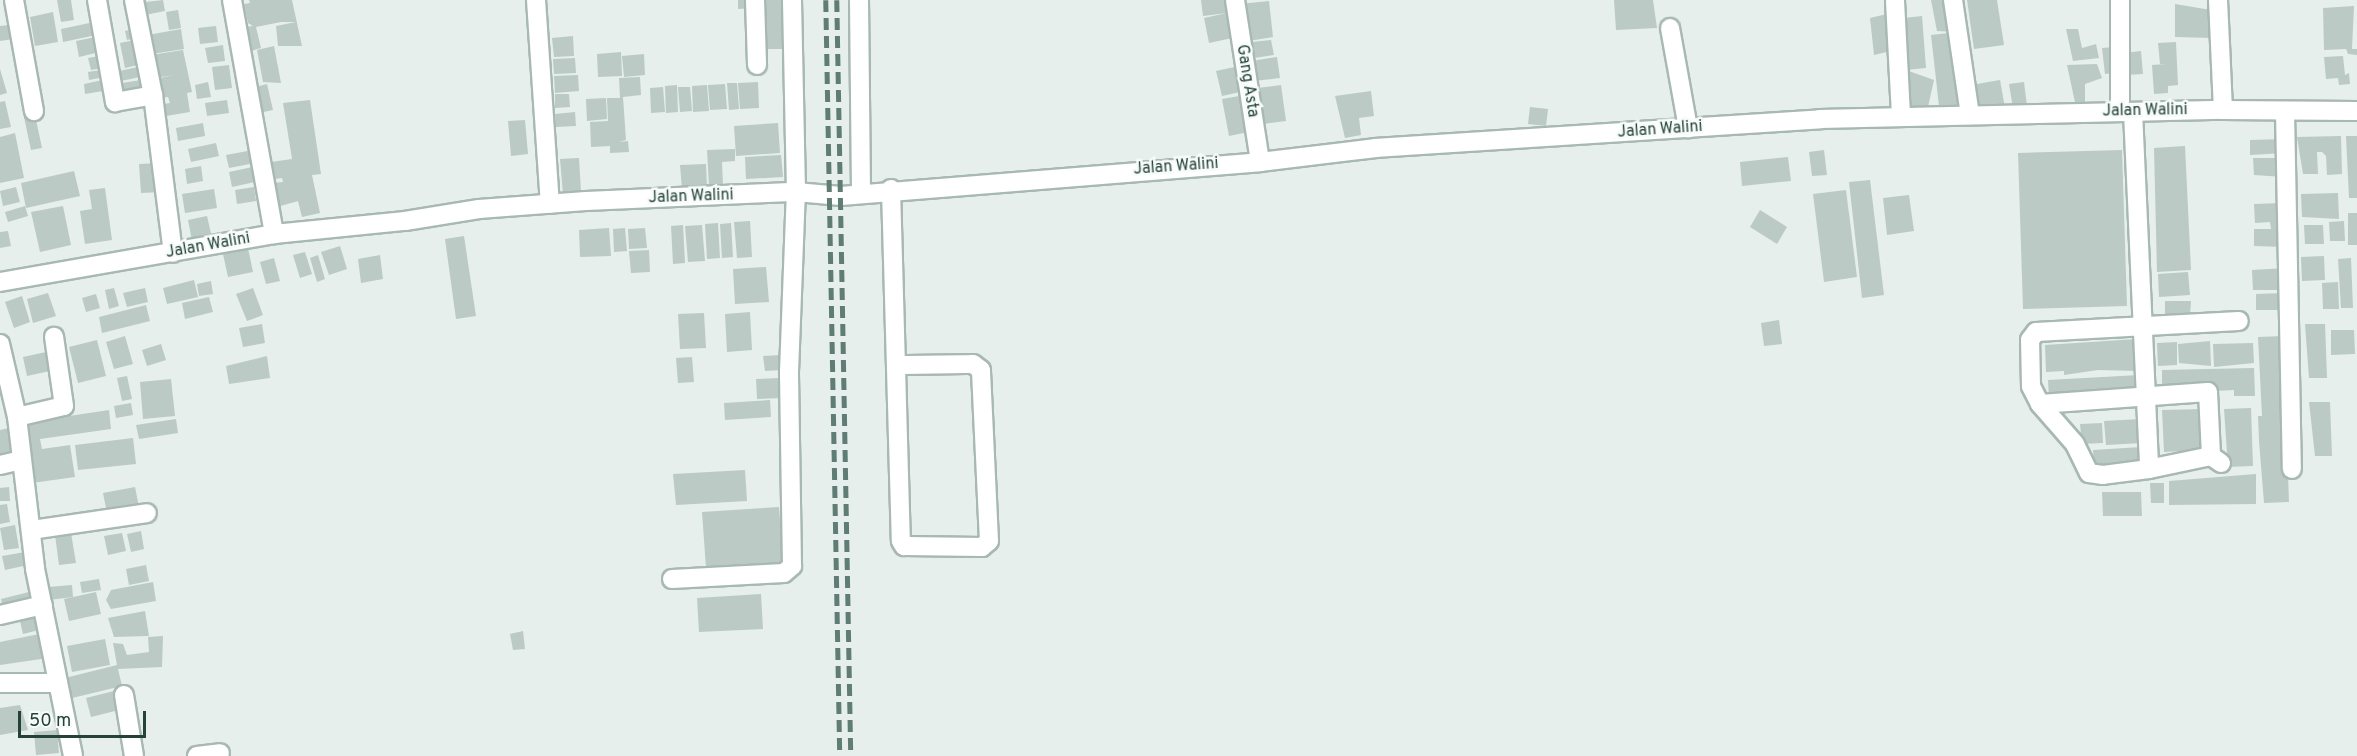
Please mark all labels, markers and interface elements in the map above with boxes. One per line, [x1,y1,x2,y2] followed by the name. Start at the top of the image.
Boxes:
[1232,43,1262,119] street label: Gang Asta
[2102,101,2188,121] street label: Jalan Walini
[1617,117,1703,143] street label: Jalan Walini
[1133,154,1219,180] street label: Jalan Walini
[648,186,734,208] street label: Jalan Walini
[164,229,252,263] street label: Jalan Walini
[21,699,148,737] scale bar
[29,710,71,733] text: 50 m

